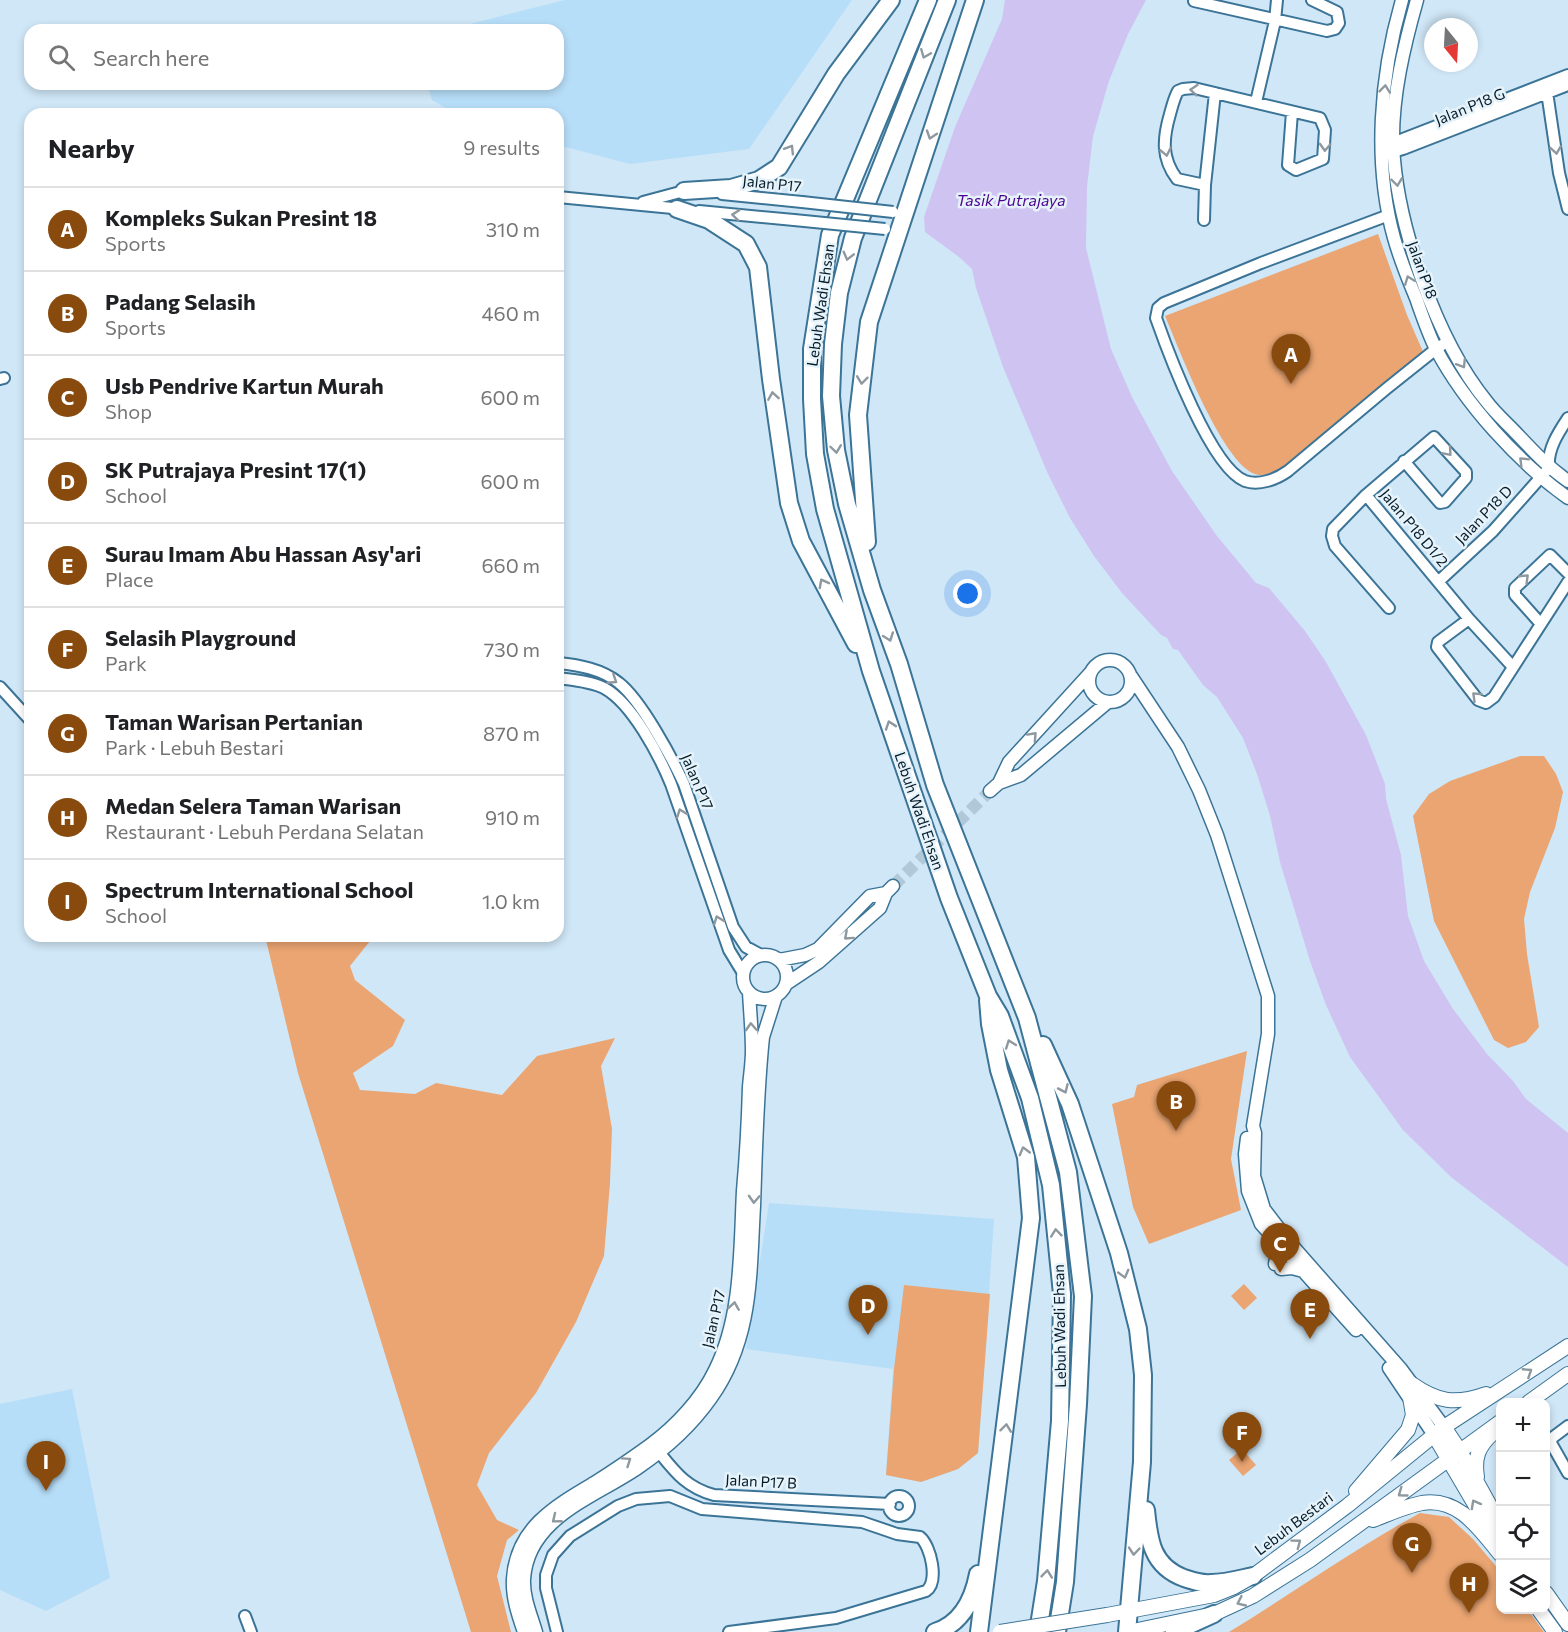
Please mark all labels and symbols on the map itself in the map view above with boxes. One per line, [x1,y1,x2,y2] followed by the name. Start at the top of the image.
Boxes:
[1424,18,1478,72] north arrow
[920,48,932,59] one-way arrow
[1189,84,1198,97] one-way arrow
[1378,84,1391,93] one-way arrow
[1432,84,1507,128] street label: Jalan P18 G
[926,129,938,140] one-way arrow
[1318,142,1331,151] one-way arrow
[783,145,794,156] one-way arrow
[1549,145,1561,155] one-way arrow
[1159,147,1172,157] one-way arrow
[742,171,803,195] street label: Jalan P17
[1390,177,1403,186] one-way arrow
[956,190,1066,209] water label: Tasik Putrajaya
[731,209,740,222] one-way arrow
[1404,238,1442,301] street label: Jalan P18
[802,242,838,367] street label: Lebuh Wadi Ehsan
[843,251,856,261] one-way arrow
[1404,275,1416,286] one-way arrow
[1272,334,1310,384] pin: A
[1455,358,1466,369] one-way arrow
[857,376,869,385] one-way arrow
[768,392,780,401] one-way arrow
[830,445,842,454] one-way arrow
[1441,445,1452,456] one-way arrow
[1519,457,1530,467] one-way arrow
[1451,481,1516,547] street label: Jalan P18 D
[1377,485,1452,570] street label: Jalan P18 D1/2
[1517,575,1528,586] one-way arrow
[819,579,830,589] one-way arrow
[953,579,982,608] your location
[881,631,894,642] one-way arrow
[607,672,617,684] one-way arrow
[1473,692,1483,703] one-way arrow
[884,720,897,731] one-way arrow
[1026,732,1037,743] one-way arrow
[891,749,949,872] street label: Lebuh Wadi Ehsan
[678,751,718,812] street label: Jalan P17
[676,808,689,819] one-way arrow
[713,915,725,926] one-way arrow
[845,929,855,940] one-way arrow
[745,1023,758,1032] one-way arrow
[1005,1040,1018,1050] one-way arrow
[1156,1082,1196,1131] pin: B
[1056,1083,1068,1094] one-way arrow
[1018,1147,1031,1157] one-way arrow
[747,1195,760,1204] one-way arrow
[1260,1224,1300,1273] pin: C
[1050,1228,1063,1238] one-way arrow
[1049,1264,1069,1388] street label: Lebuh Wadi Ehsan
[1117,1269,1130,1279] one-way arrow
[848,1286,888,1335] pin: D
[698,1288,728,1350] street label: Jalan P17
[1290,1290,1330,1339] pin: E
[727,1301,740,1311] one-way arrow
[1521,1368,1532,1379] one-way arrow
[1222,1412,1262,1462] pin: F
[999,1424,1012,1433] one-way arrow
[26,1442,66,1491] pin: I
[621,1457,632,1468] one-way arrow
[725,1470,798,1492] street label: Jalan P17 B
[1397,1486,1408,1497] one-way arrow
[1251,1488,1336,1559] street label: Lebuh Bestari
[1470,1500,1482,1510] one-way arrow
[552,1512,563,1523] one-way arrow
[1392,1524,1432,1573] pin: G
[1290,1539,1301,1550] one-way arrow
[1128,1546,1141,1555] one-way arrow
[1450,1564,1488,1613] pin: H
[1040,1570,1052,1579] one-way arrow
[1236,1594,1247,1606] one-way arrow

